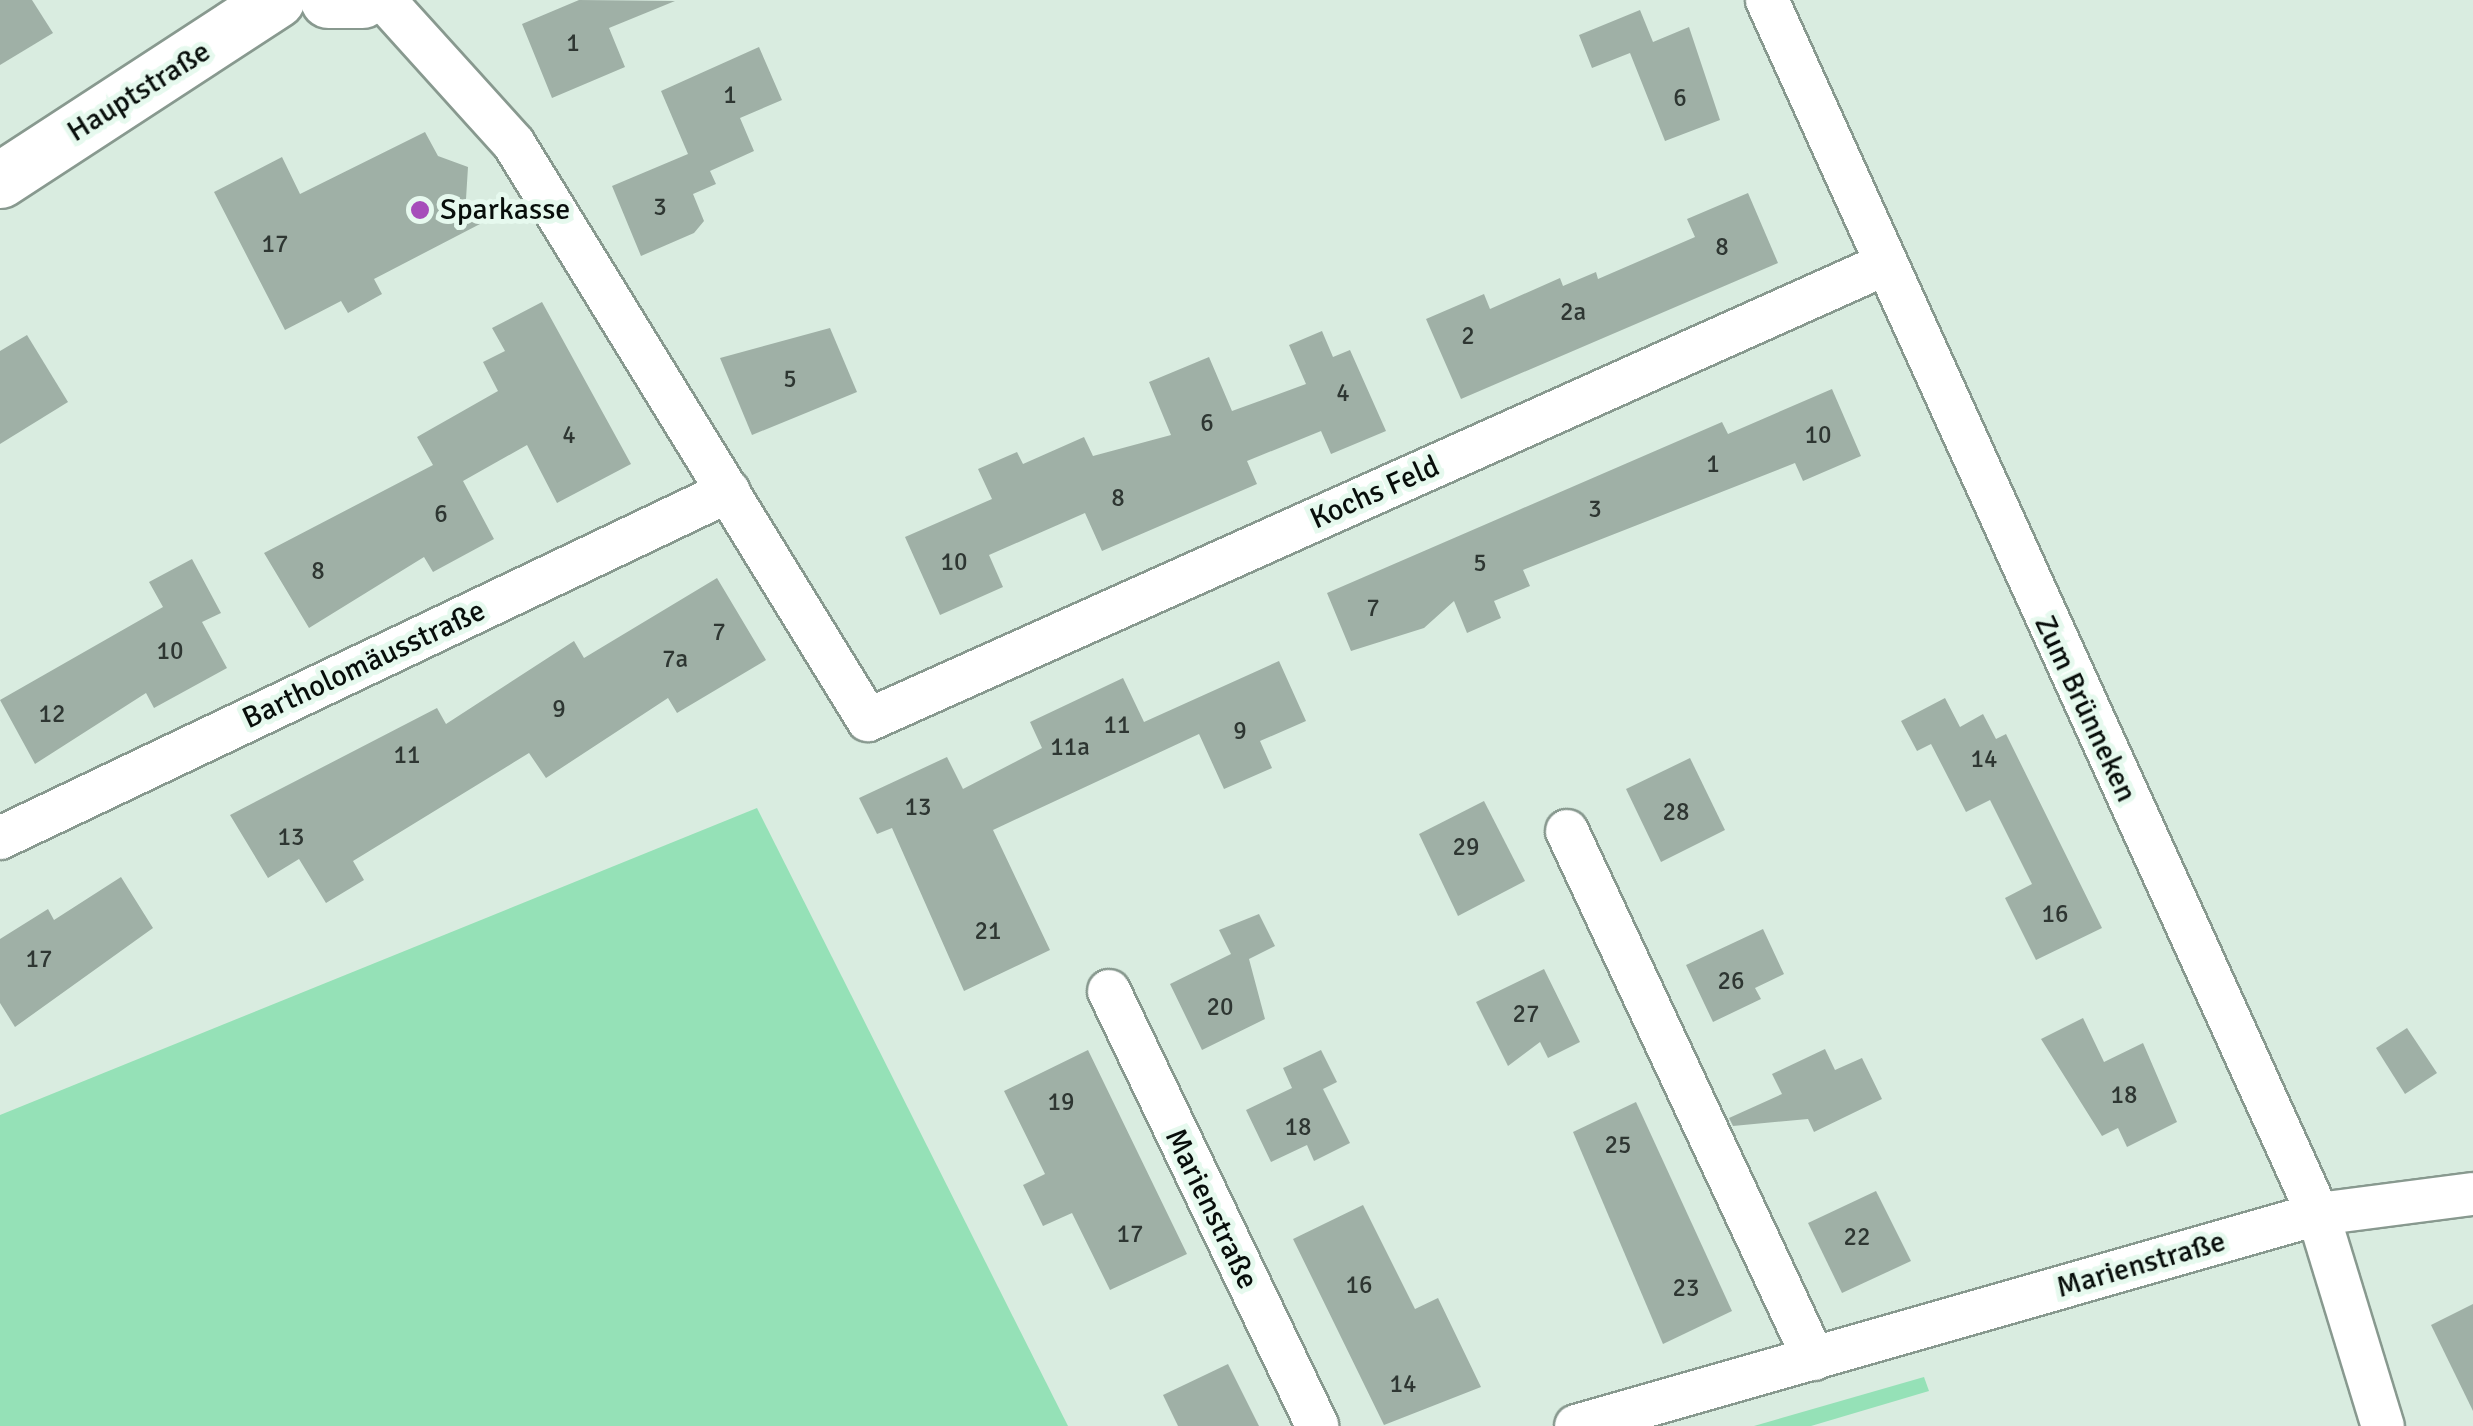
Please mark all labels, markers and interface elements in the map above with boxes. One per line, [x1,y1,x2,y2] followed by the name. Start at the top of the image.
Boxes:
[566,28,580,58] house number: 1
[61,34,217,150] street label: Hauptstraße
[723,80,737,110] house number: 1
[1673,83,1687,113] house number: 6
[440,192,570,228] place label: Sparkasse
[653,192,667,222] house number: 3
[409,199,431,221] marker: Sparkasse
[262,229,288,259] house number: 17
[1715,232,1729,262] house number: 8
[1560,297,1586,327] house number: 2a
[1461,321,1475,351] house number: 2
[783,364,797,394] house number: 5
[1336,378,1350,408] house number: 4
[1200,408,1214,438] house number: 6
[562,420,576,450] house number: 4
[1805,420,1831,450] house number: 10
[1305,449,1445,537] street label: Kochs Feld
[1706,449,1720,479] house number: 1
[1111,483,1125,513] house number: 8
[1588,494,1602,524] house number: 3
[434,499,448,529] house number: 6
[941,547,967,577] house number: 10
[1473,548,1487,578] house number: 5
[311,556,325,586] house number: 8
[237,593,491,737] street label: Bartholomäusstraße
[1366,593,1380,623] house number: 7
[2026,610,2144,808] street label: Zum Brünneken
[712,617,726,647] house number: 7
[157,636,183,666] house number: 10
[662,644,688,674] house number: 7a
[552,694,566,724] house number: 9
[39,699,65,729] house number: 12
[1104,710,1130,740] house number: 11
[1233,716,1247,746] house number: 9
[1050,732,1090,762] house number: 11a
[394,740,420,770] house number: 11
[1971,744,1997,774] house number: 14
[905,792,931,822] house number: 13
[1663,797,1689,827] house number: 28
[278,822,304,852] house number: 13
[1453,832,1479,862] house number: 29
[2042,899,2068,929] house number: 16
[975,916,1001,946] house number: 21
[26,944,52,974] house number: 17
[1718,966,1744,996] house number: 26
[1207,992,1233,1022] house number: 20
[1513,999,1539,1029] house number: 27
[2111,1080,2137,1110] house number: 18
[1048,1087,1074,1117] house number: 19
[1285,1112,1311,1142] house number: 18
[1157,1123,1265,1295] street label: Marienstraße
[1605,1130,1631,1160] house number: 25
[1117,1219,1143,1249] house number: 17
[1844,1222,1870,1252] house number: 22
[2052,1224,2230,1306] street label: Marienstraße
[1346,1270,1372,1300] house number: 16
[1673,1273,1699,1303] house number: 23
[1390,1369,1416,1399] house number: 14

